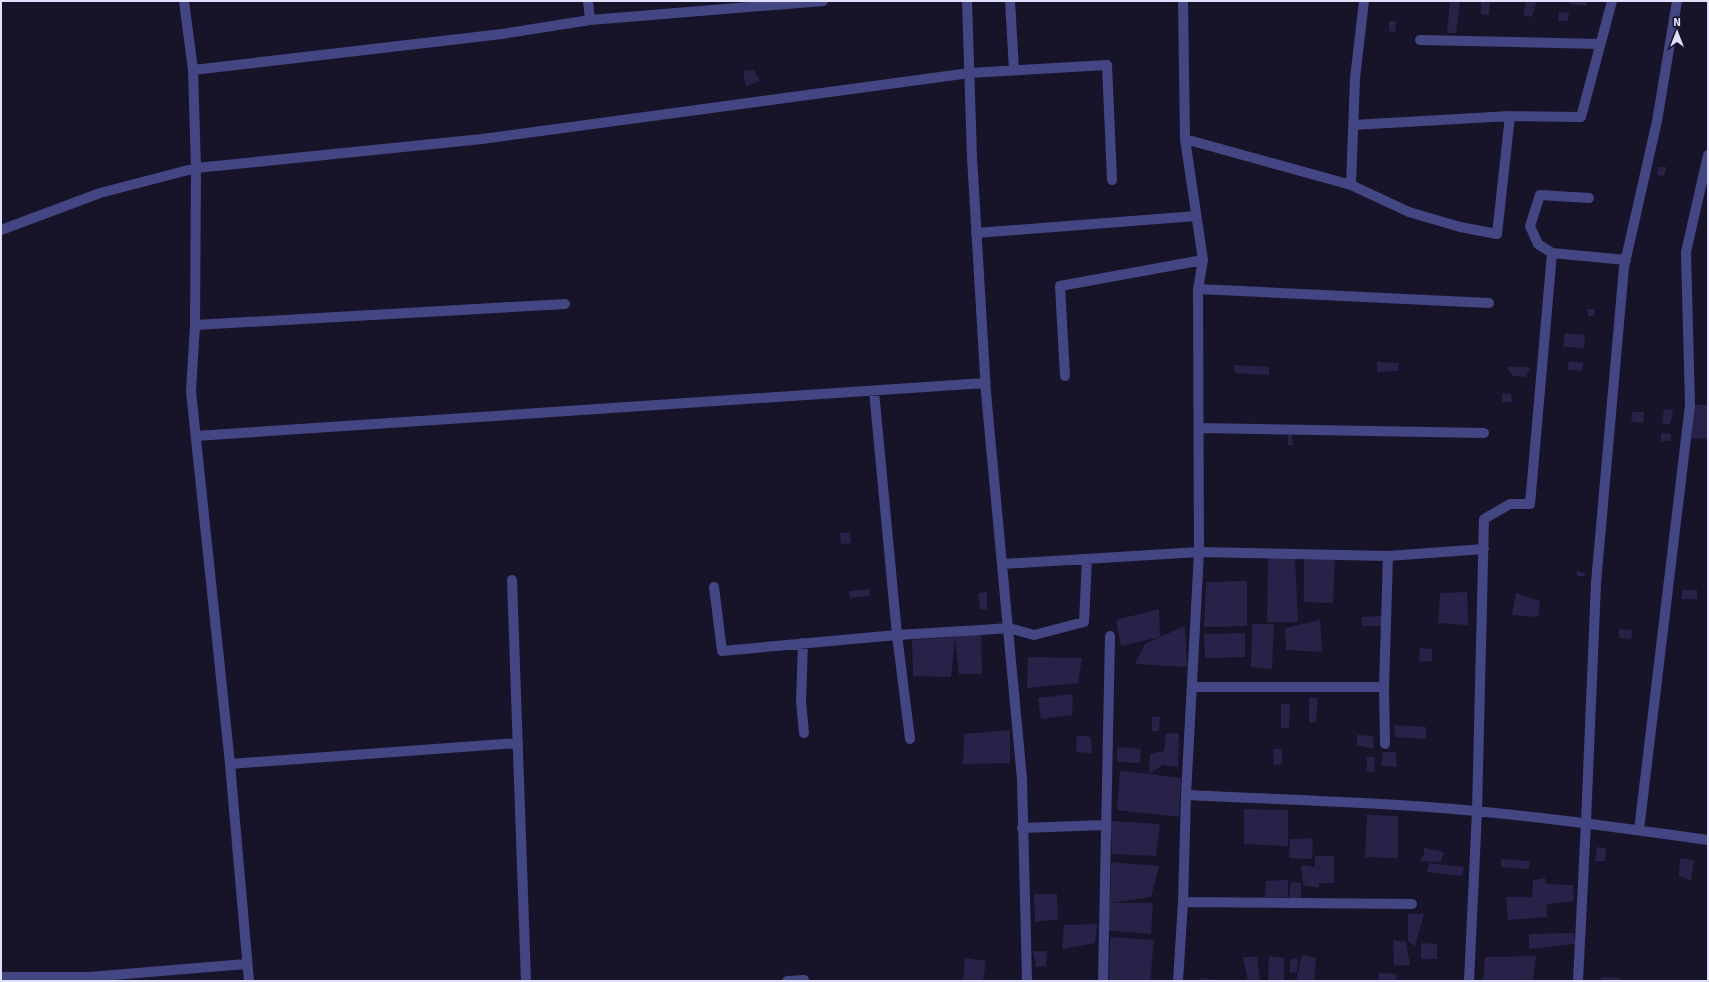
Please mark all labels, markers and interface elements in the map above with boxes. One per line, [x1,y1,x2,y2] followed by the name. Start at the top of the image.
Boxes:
[1657,12,1697,52] north arrow
[1673,16,1681,29] text: N

